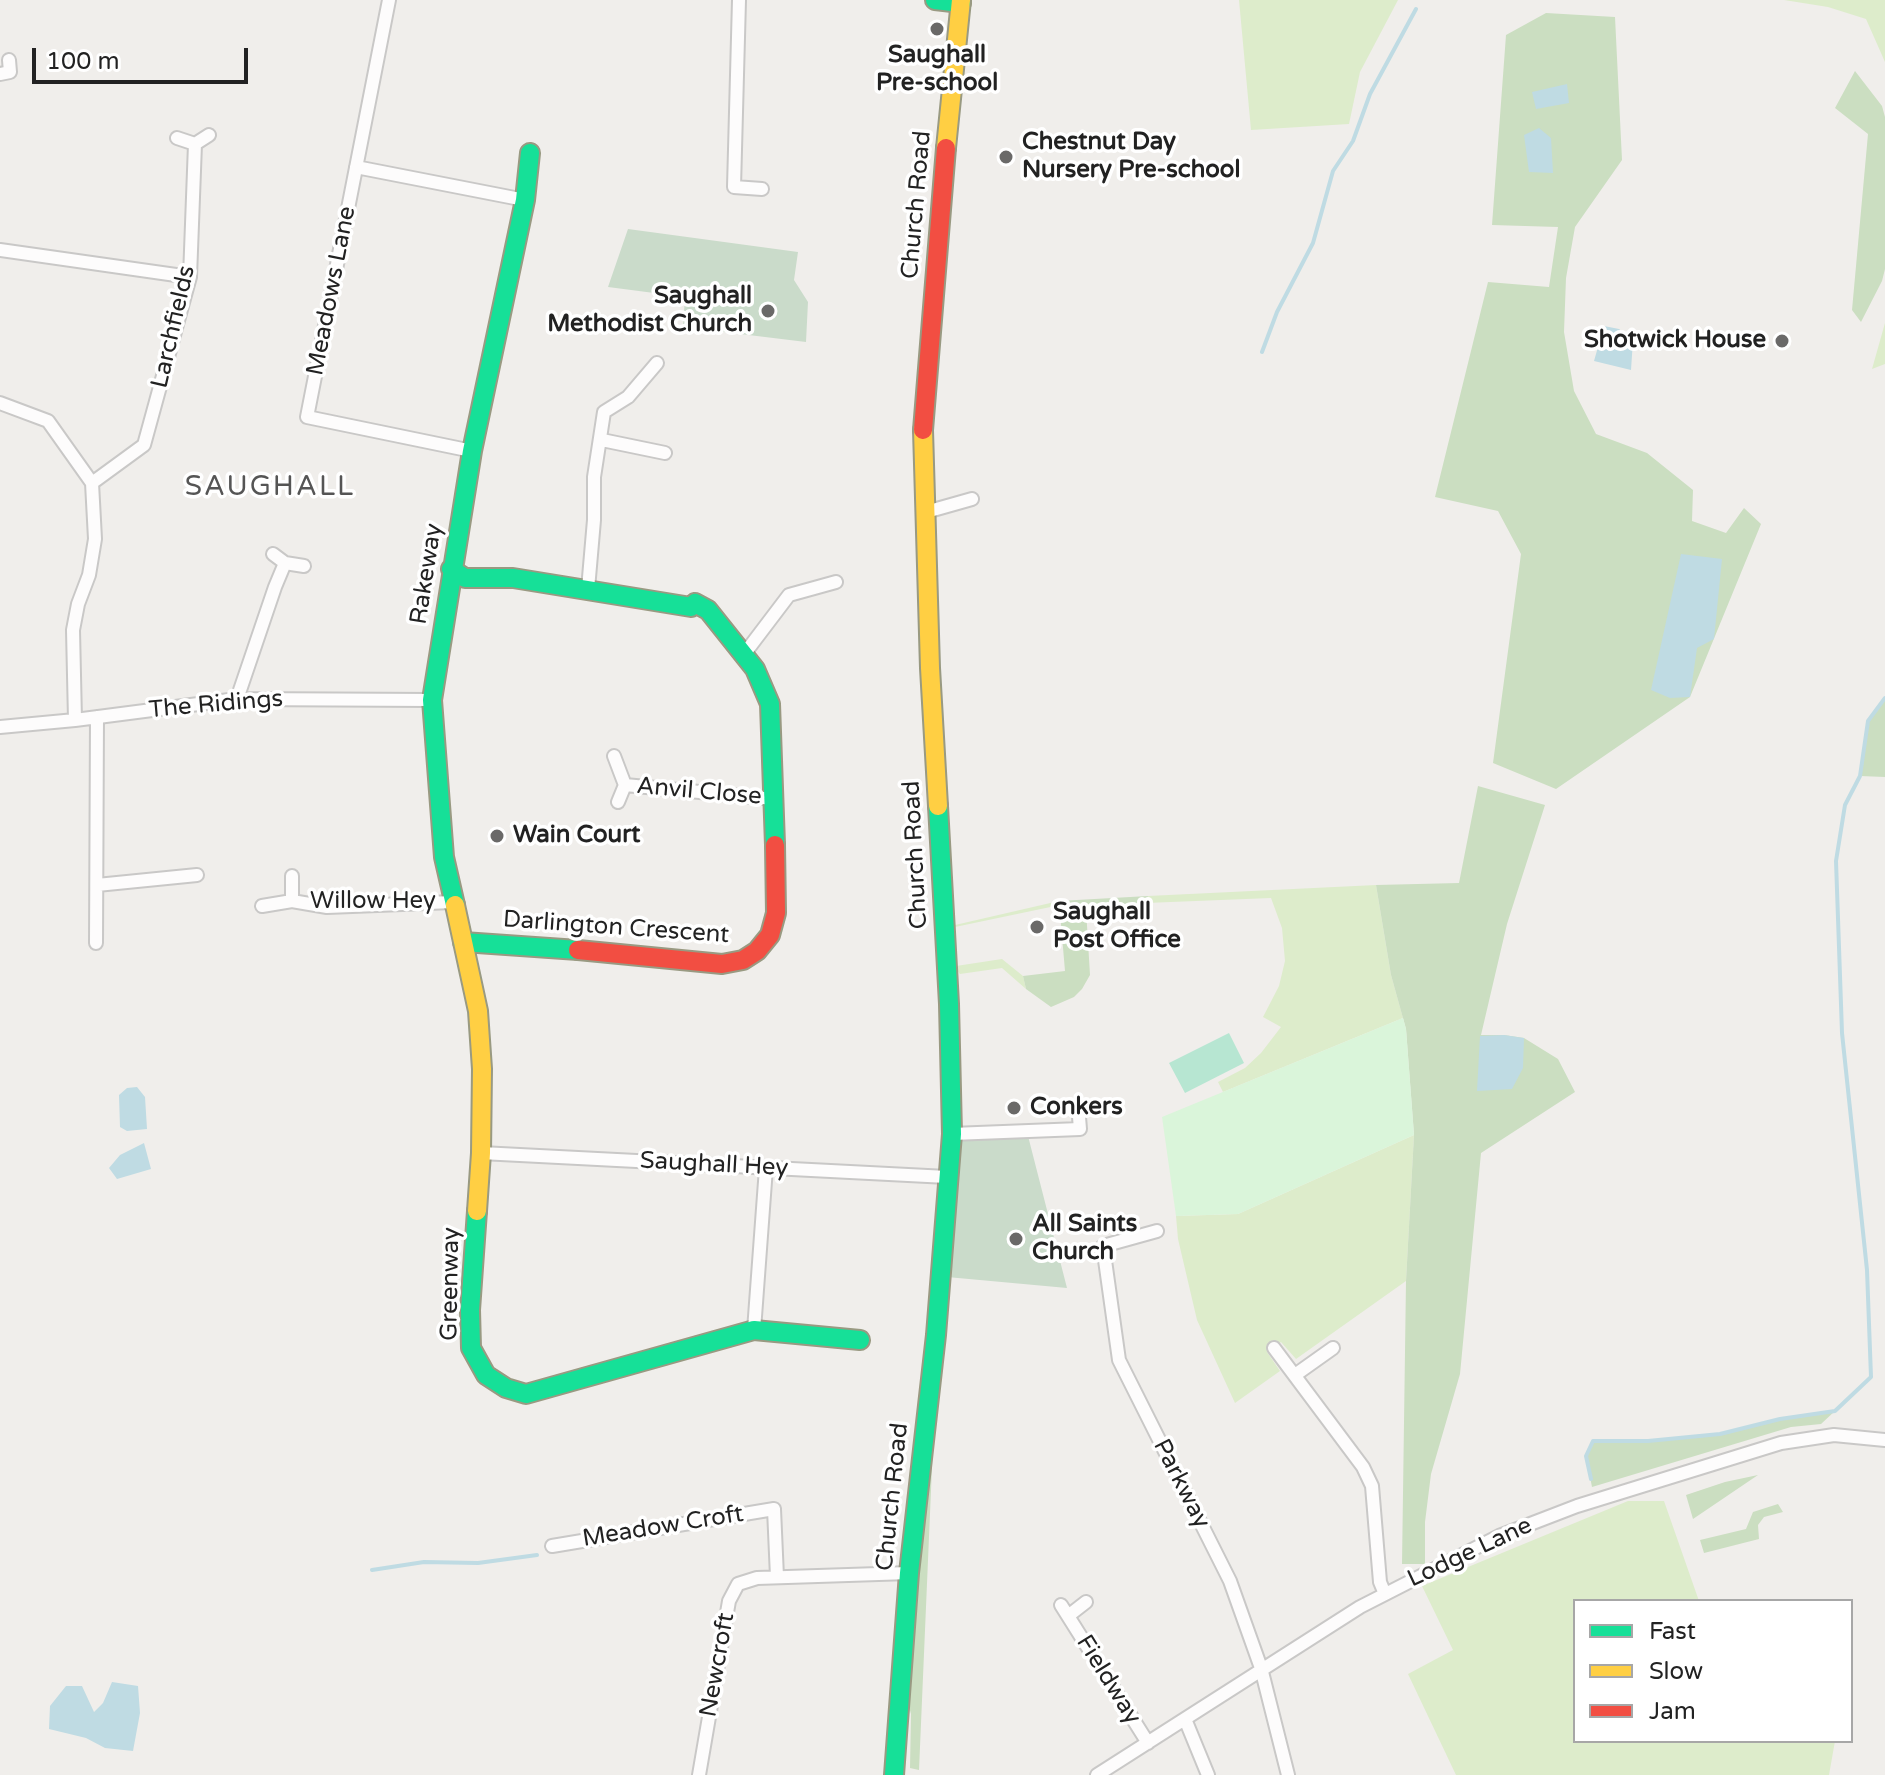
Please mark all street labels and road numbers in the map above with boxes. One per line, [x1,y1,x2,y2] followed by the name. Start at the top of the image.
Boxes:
[896,130,938,280] street label: Church Road
[301,204,363,378] street label: Meadows Lane
[146,263,202,391] street label: Larchfields
[405,521,449,627] street label: Rakeway
[148,685,284,725] street label: The Ridings
[635,772,763,812] street label: Anvil Close
[898,780,934,930] street label: Church Road
[310,888,436,916] street label: Willow Hey
[502,906,730,950] street label: Darlington Crescent
[639,1147,789,1183] street label: Saughall Hey
[436,1227,466,1341] street label: Greenway
[871,1422,915,1572] street label: Church Road
[1146,1435,1216,1533] street label: Parkway
[580,1500,746,1554] street label: Meadow Croft
[1403,1512,1537,1594] street label: Lodge Lane
[695,1611,741,1719] street label: Newcroft
[1069,1630,1147,1730] street label: Fieldway

